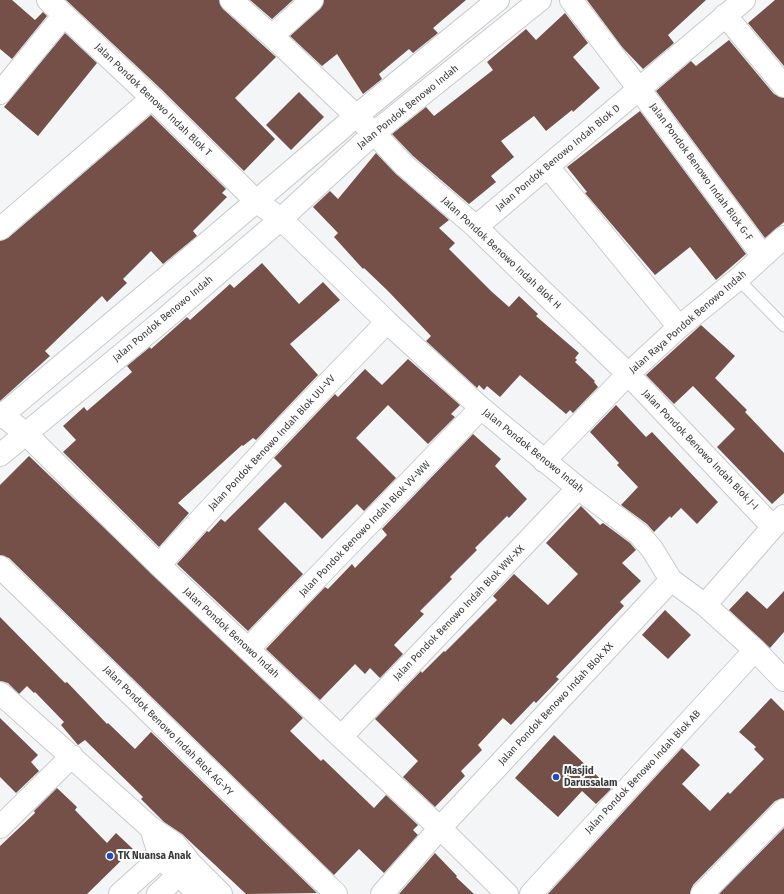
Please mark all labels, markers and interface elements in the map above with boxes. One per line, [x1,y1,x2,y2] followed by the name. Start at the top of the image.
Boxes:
[92,41,214,159] street label: Jalan Pondok Benowo Indah Blok T
[355,62,461,152] street label: Jalan Pondok Benowo Indah
[647,101,755,243] street label: Jalan Pondok Benowo Indah Blok G-F
[493,102,623,214] street label: Jalan Pondok Benowo Indah Blok D
[439,194,563,312] street label: Jalan Pondok Benowo Indah Blok H
[627,268,749,376] street label: Jalan Raya Pondok Benowo Indah
[110,274,216,364] street label: Jalan Pondok Benowo Indah
[206,373,338,513] street label: Jalan Pondok Benowo Indah Blok UU-VV
[639,387,761,513] street label: Jalan Pondok Benowo Indah Blok J-I
[480,406,586,496] street label: Jalan Pondok Benowo Indah
[297,459,433,599] street label: Jalan Pondok Benowo Indah Blok VV-WW
[391,543,527,683] street label: Jalan Pondok Benowo Indah Blok WW-XX
[180,585,282,681] street label: Jalan Pondok Benowo Indah
[496,640,616,768] street label: Jalan Pondok Benowo Indah Blok XX
[101,664,235,798] street label: Jalan Pondok Benowo Indah Blok AG-YY
[583,708,703,836] street label: Jalan Pondok Benowo Indah Blok AB
[564,765,617,788] place label: Masjid Darussalam
[551,772,561,782] marker: Masjid Darussalam
[118,850,191,862] place label: TK Nuansa Anak
[105,851,115,861] marker: TK Nuansa Anak

